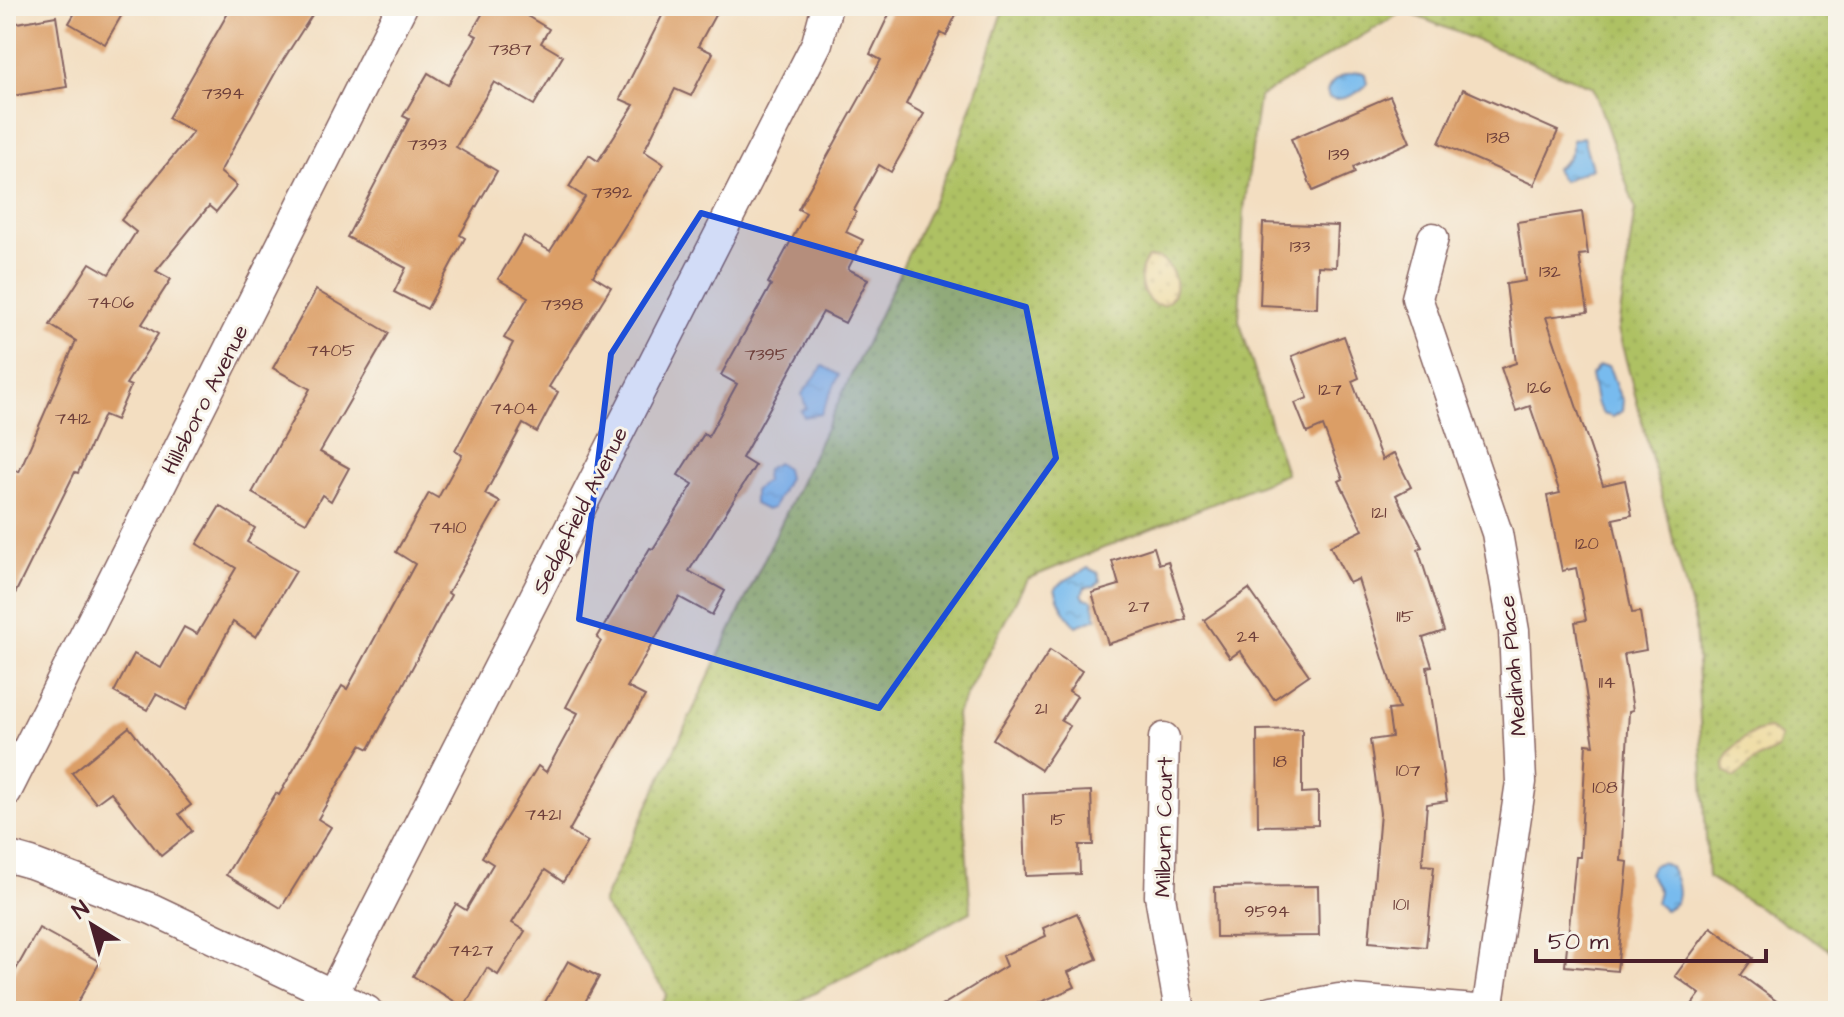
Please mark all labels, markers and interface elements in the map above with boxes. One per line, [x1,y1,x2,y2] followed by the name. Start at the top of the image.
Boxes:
[489,37,531,62] house number: 7387
[202,81,244,106] house number: 7394
[1486,125,1510,150] house number: 138
[407,132,447,157] house number: 7393
[1328,142,1350,167] house number: 139
[592,180,633,205] house number: 7392
[1290,234,1310,259] house number: 133
[1539,259,1562,284] house number: 132
[88,290,134,315] house number: 7406
[541,292,583,317] house number: 7398
[154,319,256,480] street label: Hillsboro Avenue
[307,338,355,363] house number: 7405
[744,342,788,367] house number: 7395
[1527,375,1551,400] house number: 126
[1318,377,1342,402] house number: 127
[491,396,537,421] house number: 7404
[55,406,92,431] house number: 7412
[525,422,637,600] street label: Sedgefield Avenue
[1372,500,1386,525] house number: 121
[430,515,466,540] house number: 7410
[1575,531,1599,556] house number: 120
[1128,594,1150,619] house number: 27
[1492,594,1535,738] street label: Medinah Place
[1396,604,1414,629] house number: 115
[1237,624,1259,649] house number: 24
[1599,670,1615,695] house number: 114
[1035,696,1047,721] house number: 21
[1273,749,1287,774] house number: 18
[1148,756,1181,898] street label: Milburn Court
[1396,758,1420,783] house number: 107
[1592,775,1618,800] house number: 108
[525,802,561,827] house number: 7421
[1050,807,1066,832] house number: 15
[52,885,132,965] north arrow
[1393,892,1409,917] house number: 101
[66,894,96,927] text: N
[1244,899,1290,924] house number: 9594
[1536,913,1766,963] scale bar
[1548,925,1609,959] text: 50 m
[449,938,493,963] house number: 7427

